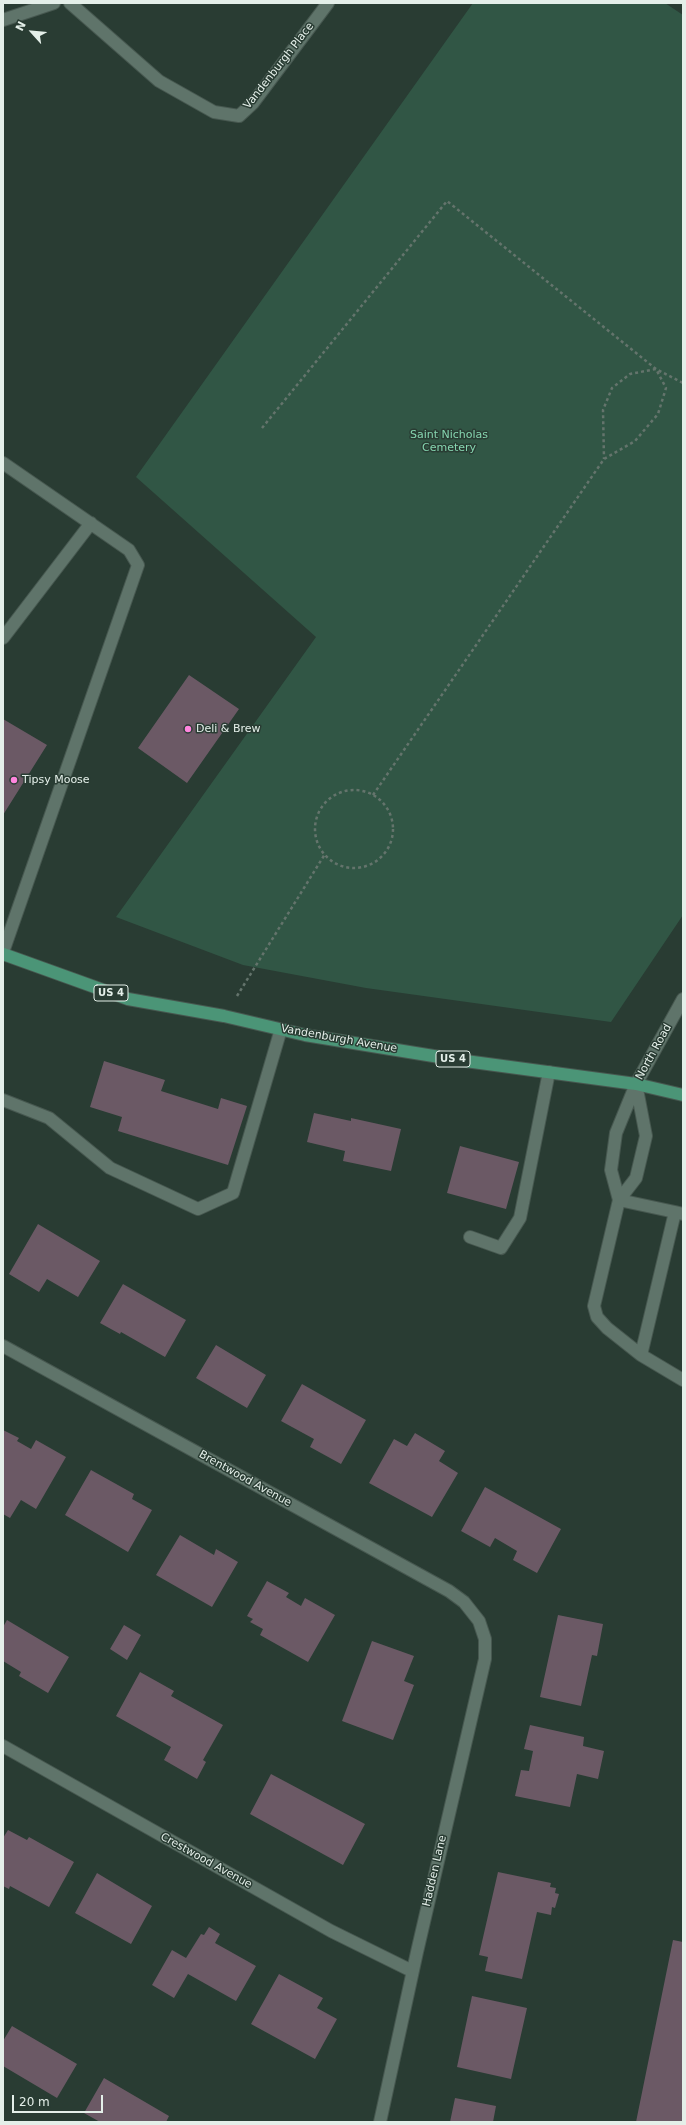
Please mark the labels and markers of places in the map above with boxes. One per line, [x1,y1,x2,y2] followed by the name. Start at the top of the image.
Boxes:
[196,722,261,736] place label: Deli & Brew
[183,724,193,734] marker: Deli & Brew
[22,773,90,787] place label: Tipsy Moose
[9,775,19,785] marker: Tipsy Moose

